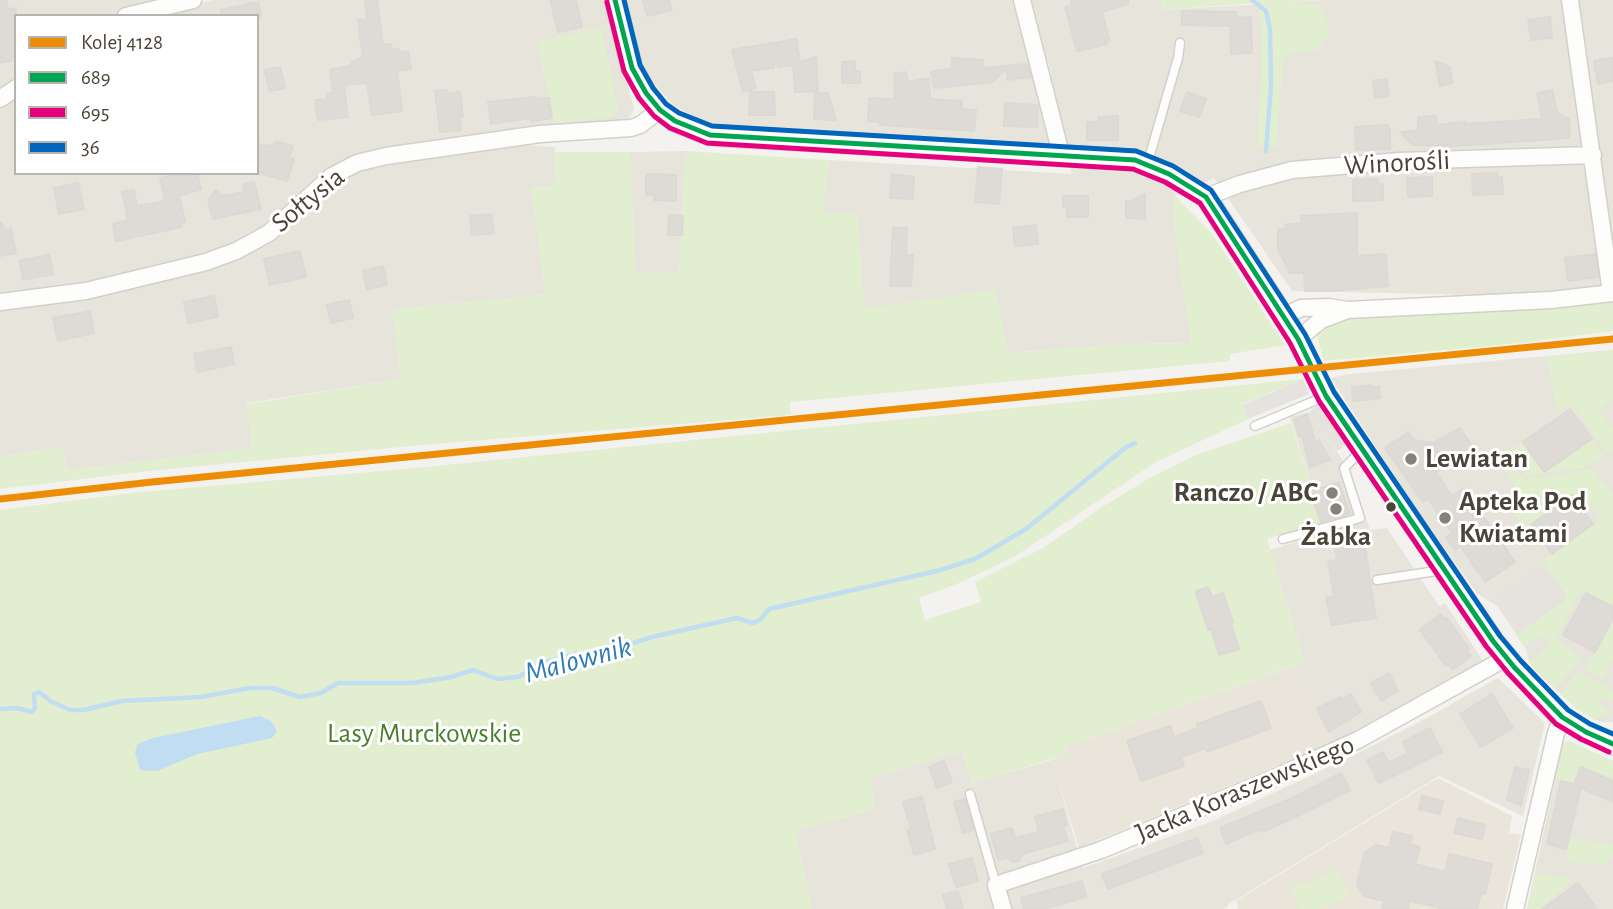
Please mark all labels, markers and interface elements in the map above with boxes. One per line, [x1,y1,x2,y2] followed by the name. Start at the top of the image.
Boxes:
[14,14,259,175] legend
[81,32,163,53] text: Kolej 4128
[81,67,111,88] text: 689
[81,102,110,123] text: 695
[81,137,100,158] text: 36
[1343,143,1451,183] street label: Winorośli
[265,160,351,240] street label: Sołtysia
[1425,442,1528,476] place label: Lewiatan
[1403,451,1419,467] marker: Lewiatan
[1173,476,1318,510] place label: Ranczo / ABC
[1324,485,1340,501] marker: Ranczo / ABC
[1459,485,1586,551] place label: Apteka Pod Kwiatami
[1384,500,1398,514] unlabelled marker
[1328,501,1344,517] marker: Żabka
[1437,510,1453,526] marker: Apteka Pod Kwiatami
[1301,520,1371,554] place label: Żabka
[521,628,635,692] water label: Malownik
[327,717,521,751] park label: Lasy Murckowskie
[1130,728,1360,850] street label: Jacka Koraszewskiego

